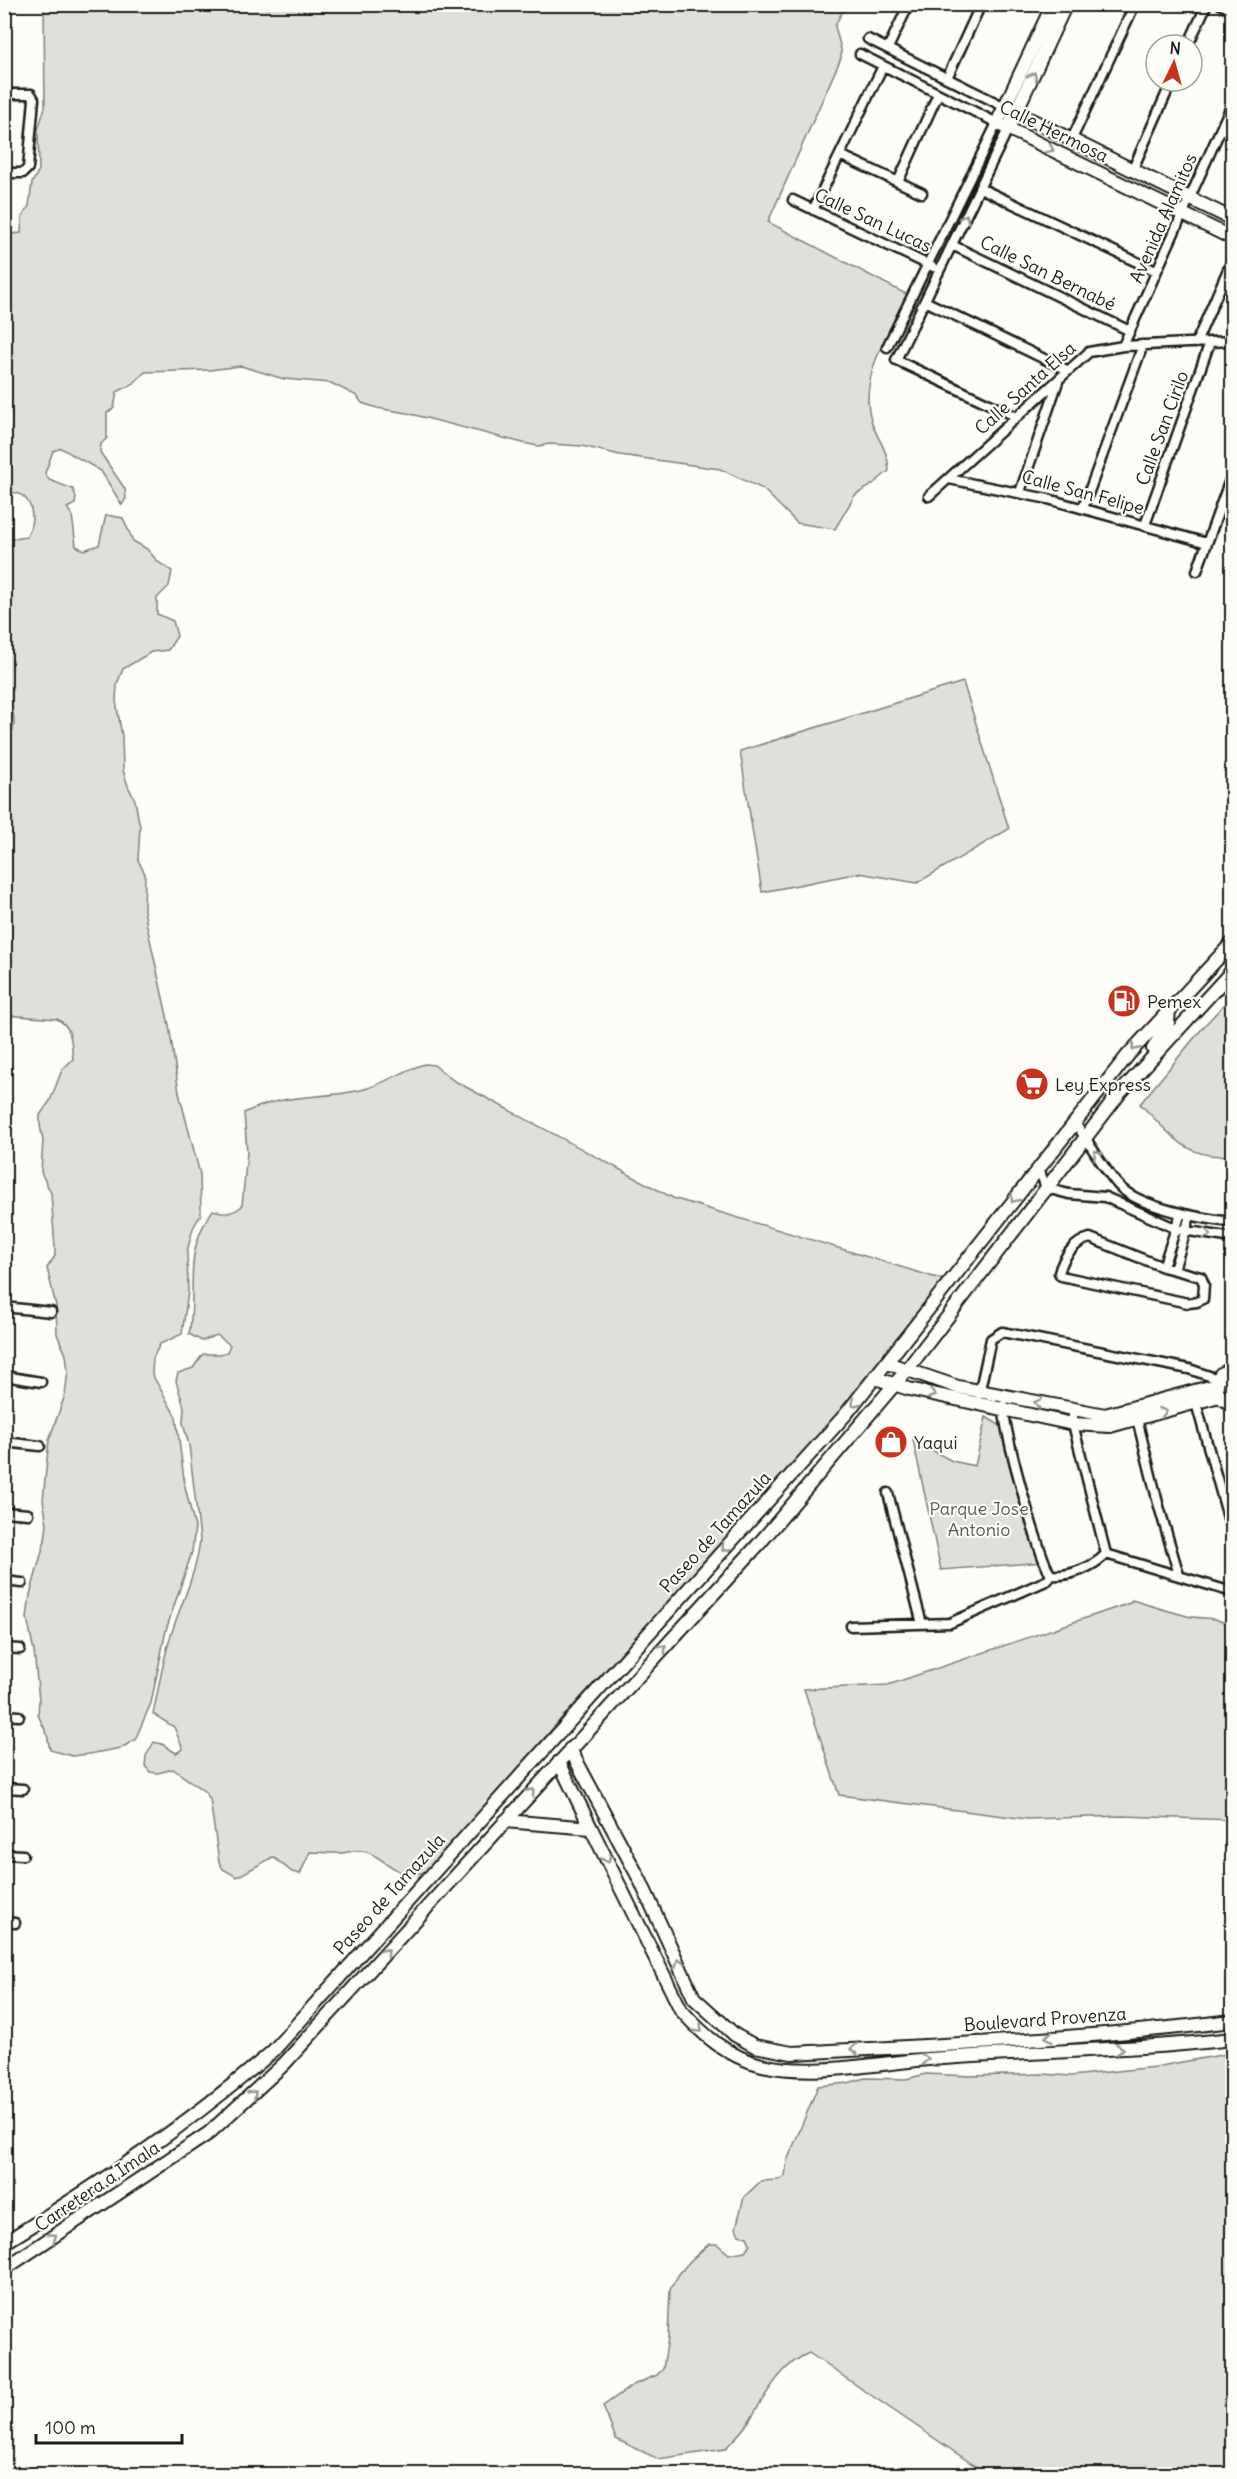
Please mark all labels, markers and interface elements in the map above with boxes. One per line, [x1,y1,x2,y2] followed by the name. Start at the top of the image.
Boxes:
[1144,33,1204,93] north arrow
[1169,38,1182,59] text: N
[1026,71,1038,82] one-way arrow
[996,95,1112,167] street label: Calle Hermosa
[1043,141,1054,153] one-way arrow
[1124,150,1202,286] street label: Avenida Alamitos
[811,183,935,257] street label: Calle San Lucas
[958,213,969,224] one-way arrow
[976,230,1120,316] street label: Calle San Bernabé
[970,337,1080,439] street label: Calle Santa Elsa
[1131,367,1193,489] street label: Calle San Cirilo
[1019,465,1147,519] street label: Calle San Felipe
[1106,983,1142,1019] fuel station icon: Pemex
[1147,990,1201,1013] place label: Pemex
[1131,1040,1142,1051] one-way arrow
[1014,1066,1050,1102] supermarket icon: Ley Express
[1055,1073,1151,1096] place label: Ley Express
[1093,1150,1104,1161] one-way arrow
[1010,1193,1021,1204] one-way arrow
[1202,1228,1212,1240] one-way arrow
[926,1387,936,1400] one-way arrow
[851,1396,862,1407] one-way arrow
[1033,1397,1043,1410] one-way arrow
[1157,1407,1168,1419] one-way arrow
[873,1424,909,1460] shop icon: Yaqui
[914,1431,957,1454] place label: Yaqui
[654,1467,776,1597] street label: Paseo de Tamazula
[929,1497,1029,1541] park label: Parque Jose Antonio
[721,1541,732,1552] one-way arrow
[655,1644,666,1655] one-way arrow
[524,1788,535,1799] one-way arrow
[328,1829,450,1959] street label: Paseo de Tamazula
[599,1853,611,1864] one-way arrow
[378,1948,389,1959] one-way arrow
[674,1959,686,1970] one-way arrow
[963,2002,1127,2036] street label: Boulevard Provenza
[692,2022,703,2033] one-way arrow
[1044,2031,1053,2044] one-way arrow
[850,2043,859,2056] one-way arrow
[1115,2043,1124,2056] one-way arrow
[920,2053,929,2066] one-way arrow
[246,2090,256,2101] one-way arrow
[30,2136,164,2236] street label: Carretera a Imala
[46,2233,57,2244] one-way arrow
[36,2407,182,2445] scale bar
[45,2416,96,2439] text: 100 m

